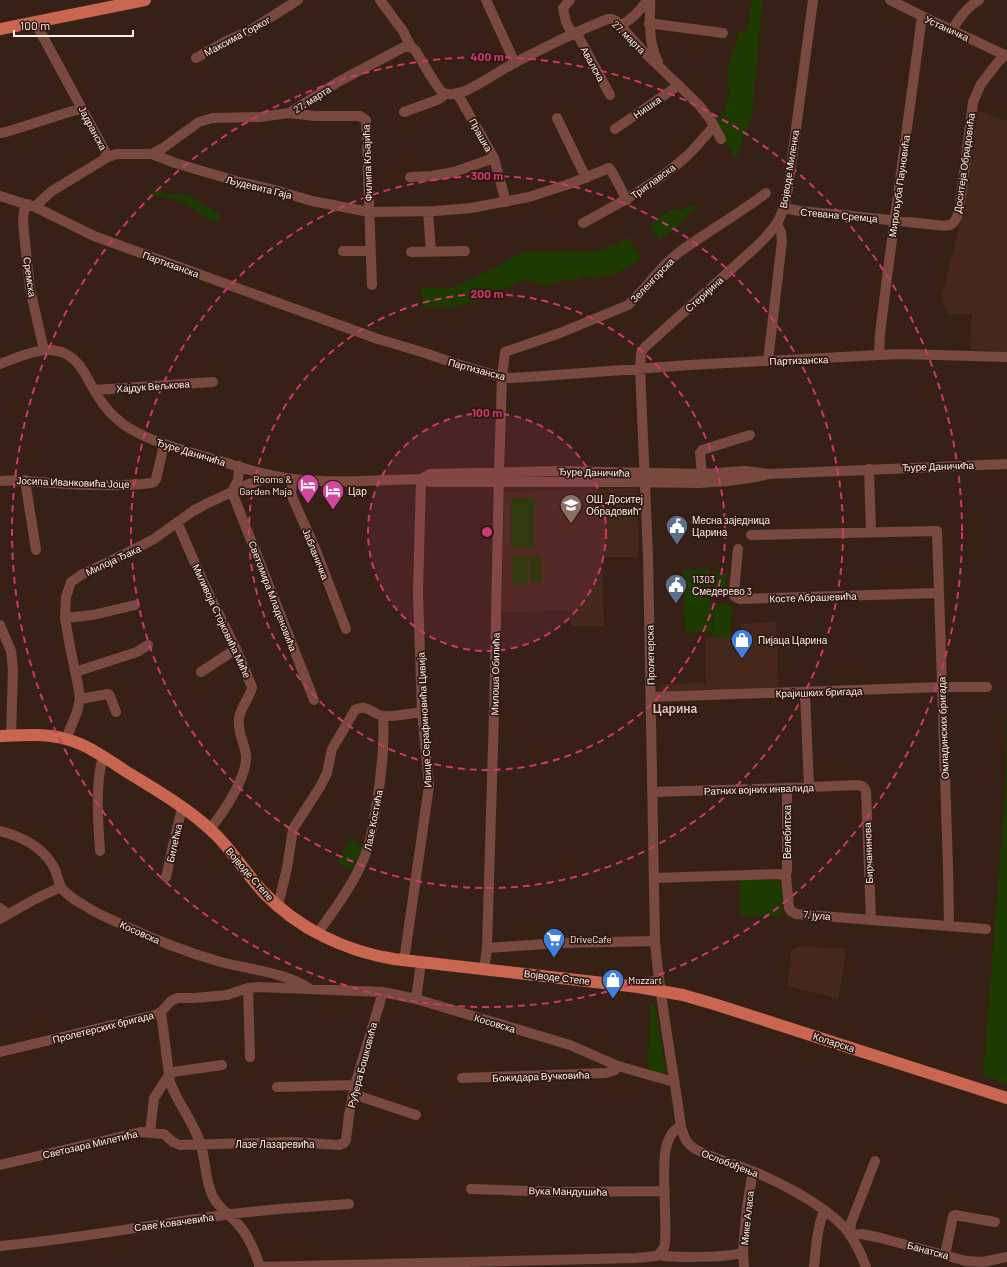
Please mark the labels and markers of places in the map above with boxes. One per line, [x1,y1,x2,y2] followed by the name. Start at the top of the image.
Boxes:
[295,472,321,505] hotel icon: Rooms & Garden Maja
[239,473,292,497] place label: Rooms & Garden Maja
[320,478,346,511] hotel icon: Цар
[348,485,367,497] place label: Цар
[558,492,584,525] school or university icon: ОШ „Доситеј Обрадовић”
[586,493,643,517] place label: ОШ „Доситеј Обрадовић”
[664,513,690,546] public building icon: Месна заједница Царина
[692,514,770,538] place label: Месна заједница Царина
[480,525,494,539] centre of rings
[663,572,689,605] public building icon: 11303 Смедерево 3
[692,573,752,597] place label: 11303 Смедерево 3
[729,627,755,660] shop icon: Пијаца Царина
[758,634,828,646] place label: Пијаца Царина
[541,926,567,959] supermarket icon: DriveCafe
[570,933,612,945] place label: DriveCafe
[600,967,626,1000] shop icon: Mozzart
[628,974,662,986] place label: Mozzart

